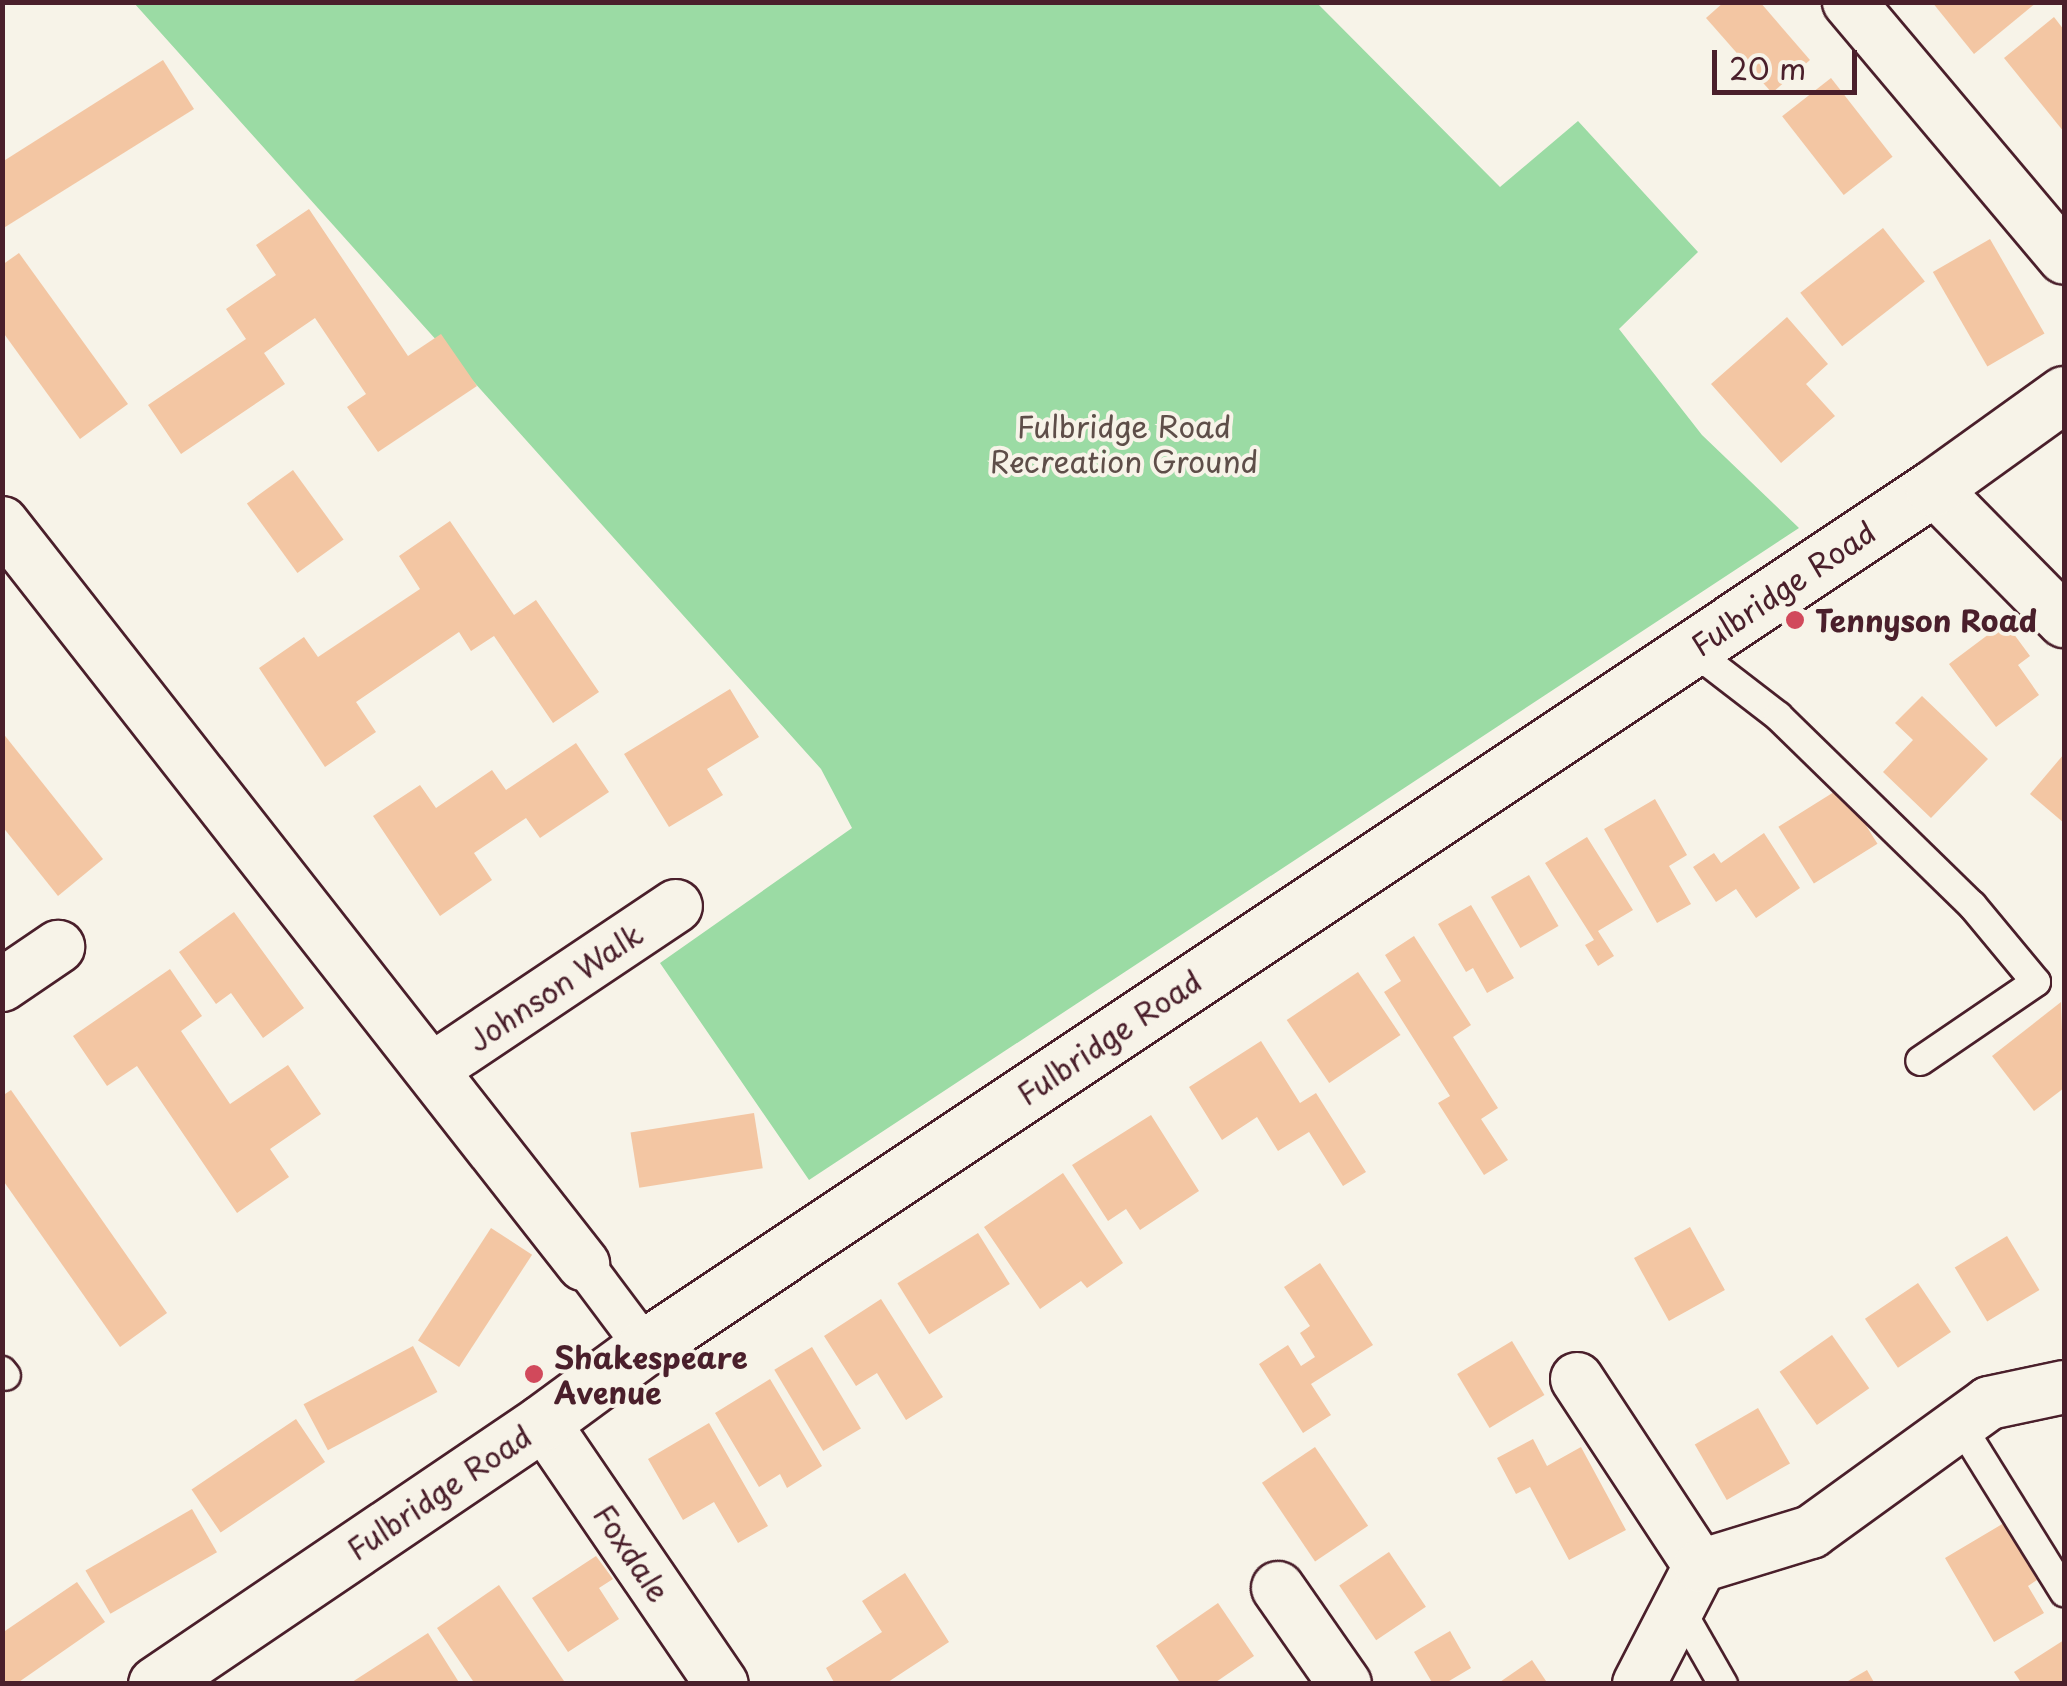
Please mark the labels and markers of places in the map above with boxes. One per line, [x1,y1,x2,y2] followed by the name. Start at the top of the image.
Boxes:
[1815,602,2037,638] place label: Tennyson Road
[1784,609,1806,631] marker: Tennyson Road
[554,1339,748,1410] place label: Shakespeare Avenue
[523,1363,545,1385] marker: Shakespeare Avenue

